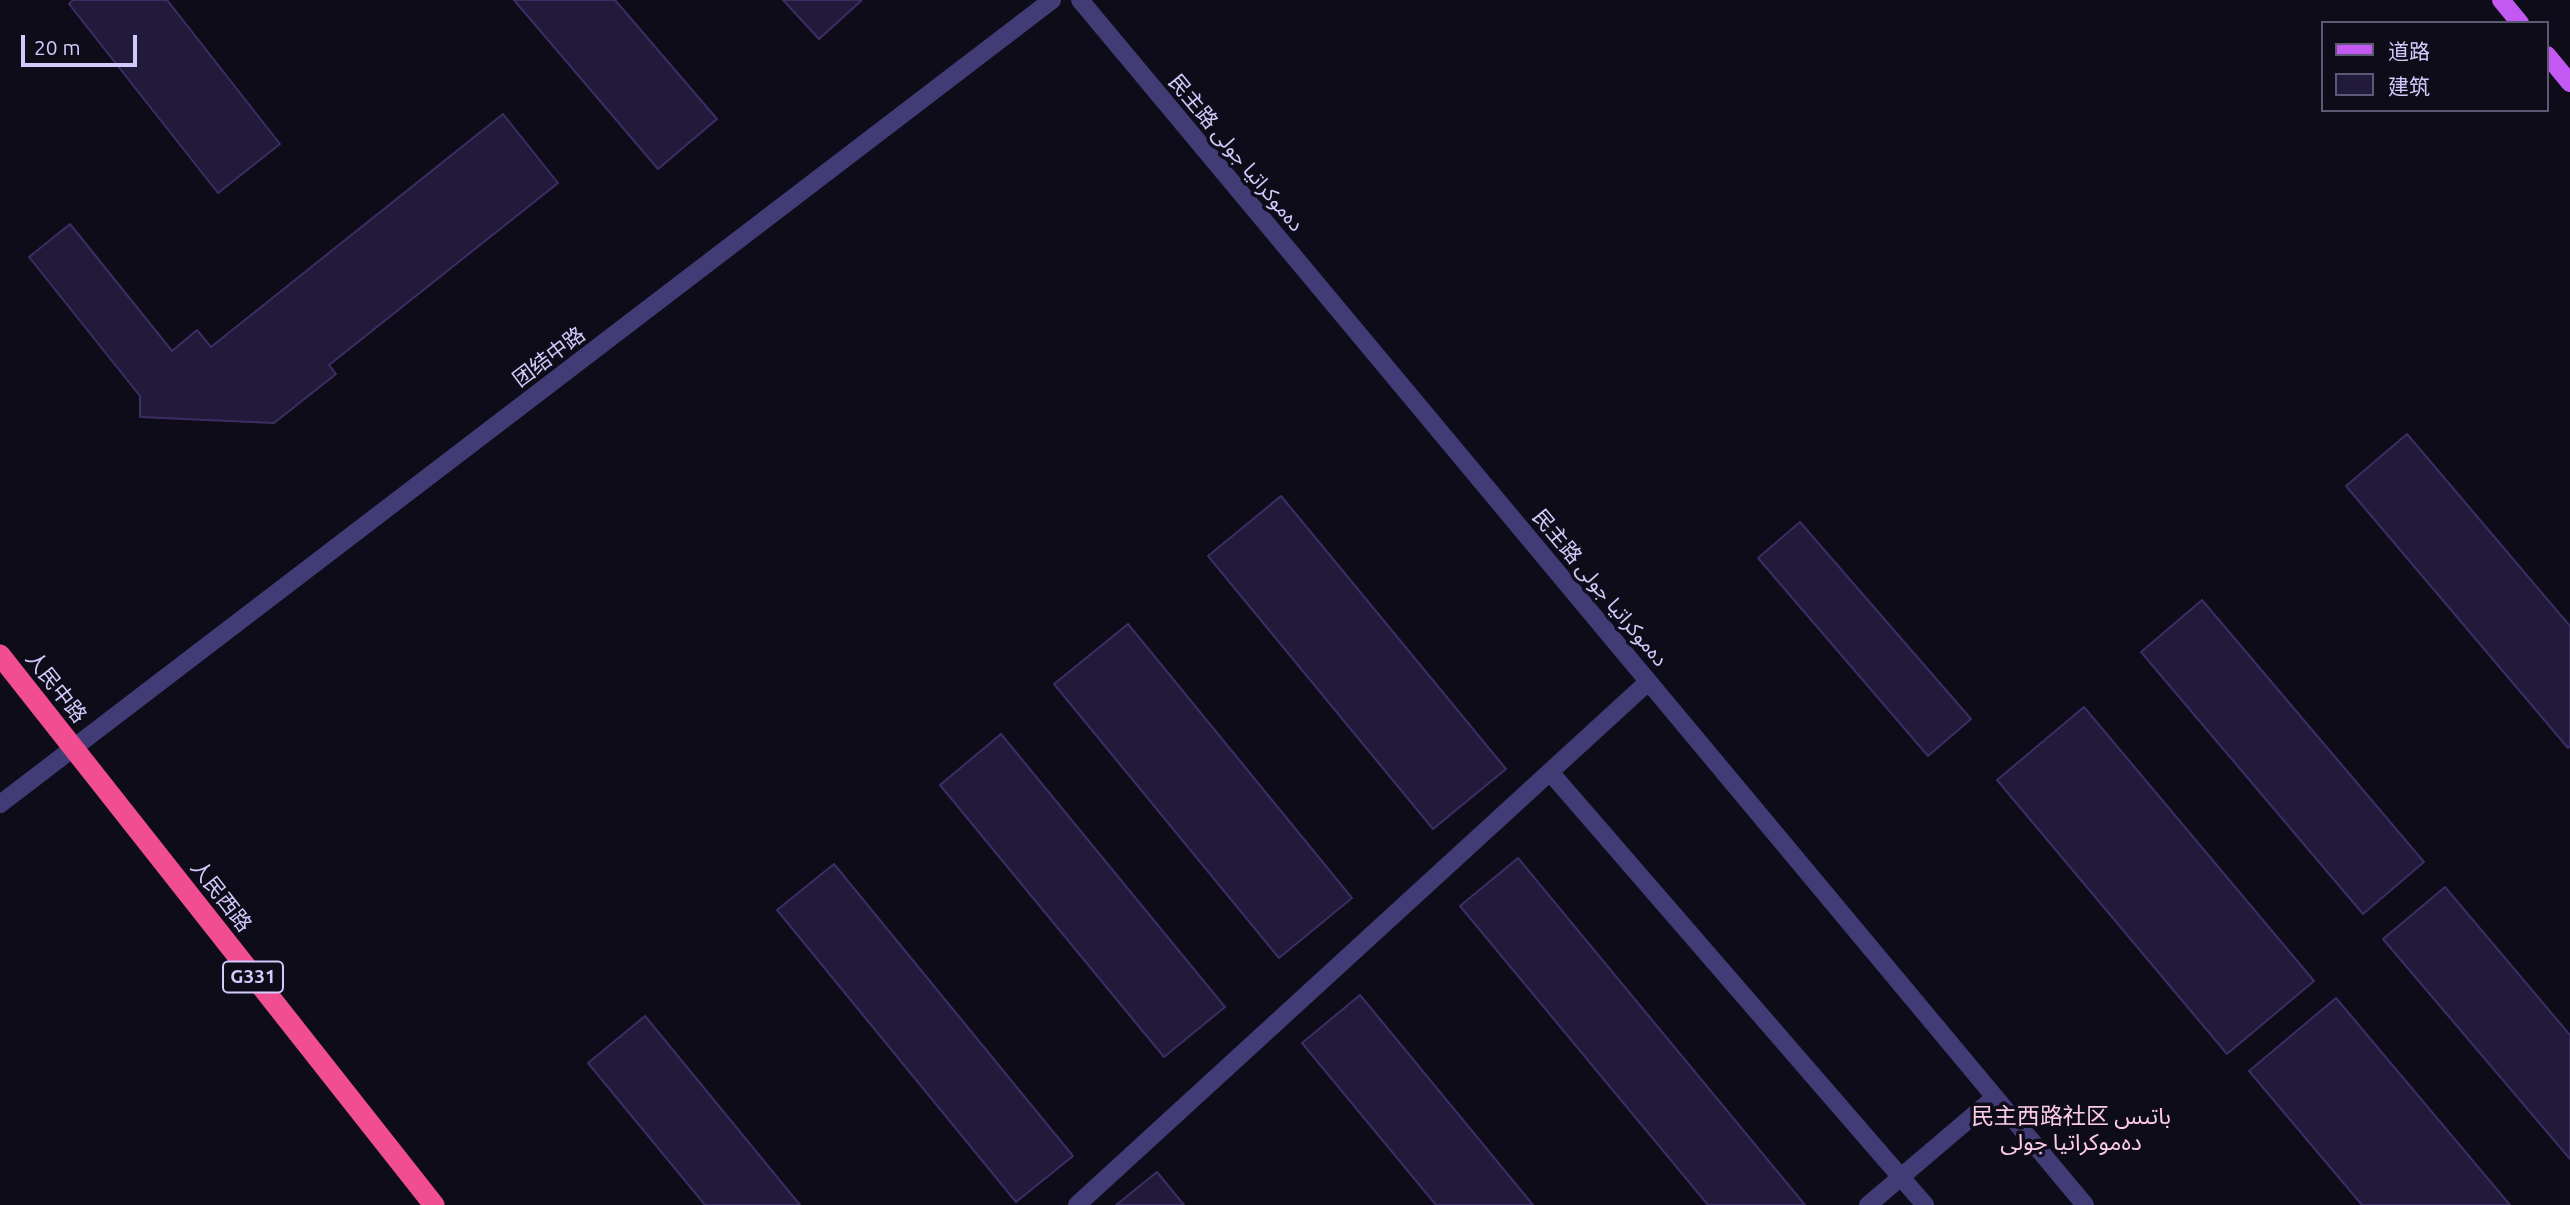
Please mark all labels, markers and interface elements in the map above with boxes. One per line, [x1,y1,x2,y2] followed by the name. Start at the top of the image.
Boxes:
[24,21,140,65] scale bar
[2322,21,2549,112] legend
[34,35,81,59] text: 20 m
[2388,39,2430,63] text: 道路
[1163,69,1309,237] street label: 民主路 دەموكراتيا جولى
[2388,74,2430,98] text: 建筑
[508,322,590,392] street label: 团结中路
[1527,504,1673,672] street label: 民主路 دەموكراتيا جولى
[20,646,92,728] street label: 人民中路
[185,855,257,937] street label: 人民西路
[223,962,283,993] road number: G331
[1971,1102,2171,1156] district label: 民主西路社区 باتىس دەموكراتيا جولى

